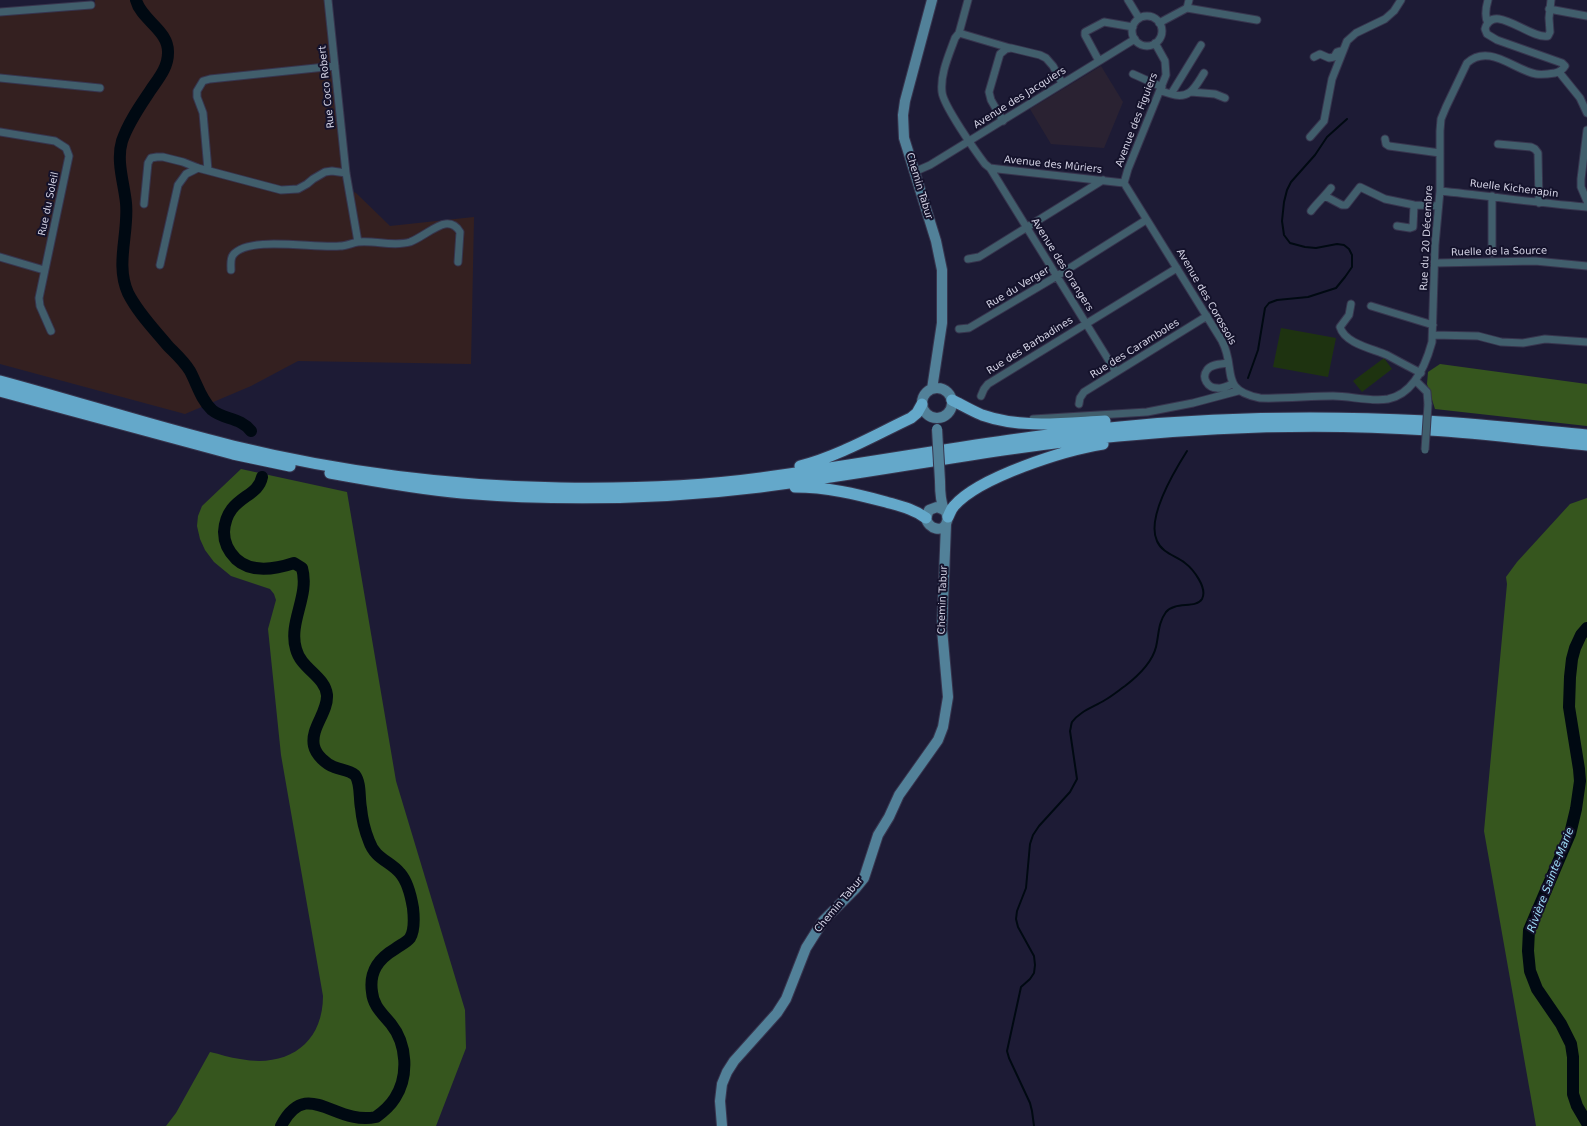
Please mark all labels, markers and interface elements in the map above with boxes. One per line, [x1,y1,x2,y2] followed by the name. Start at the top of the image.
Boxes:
[317,45,337,129] street label: Rue Coco Robert
[972,65,1068,131] street label: Avenue des Jacquiers
[1113,71,1161,169] street label: Avenue des Figuiers
[903,151,935,221] street label: Chemin Tabur
[1003,154,1103,176] street label: Avenue des Mûriers
[36,171,62,237] street label: Rue du Soleil
[1469,178,1559,200] street label: Ruelle Kichenapin
[1418,185,1436,291] street label: Rue du 20 Décembre
[1028,216,1096,314] street label: Avenue des Orangers
[1451,245,1547,259] street label: Ruelle de la Source
[1174,247,1238,347] street label: Avenue des Corossols
[985,265,1051,311] street label: Rue du Verger
[985,315,1075,377] street label: Rue des Barbadines
[1088,317,1182,381] street label: Rue des Caramboles
[936,565,950,635] street label: Chemin Tabur
[1525,826,1577,934] water label: Rivière Sainte-Marie
[812,875,866,935] street label: Chemin Tabur

